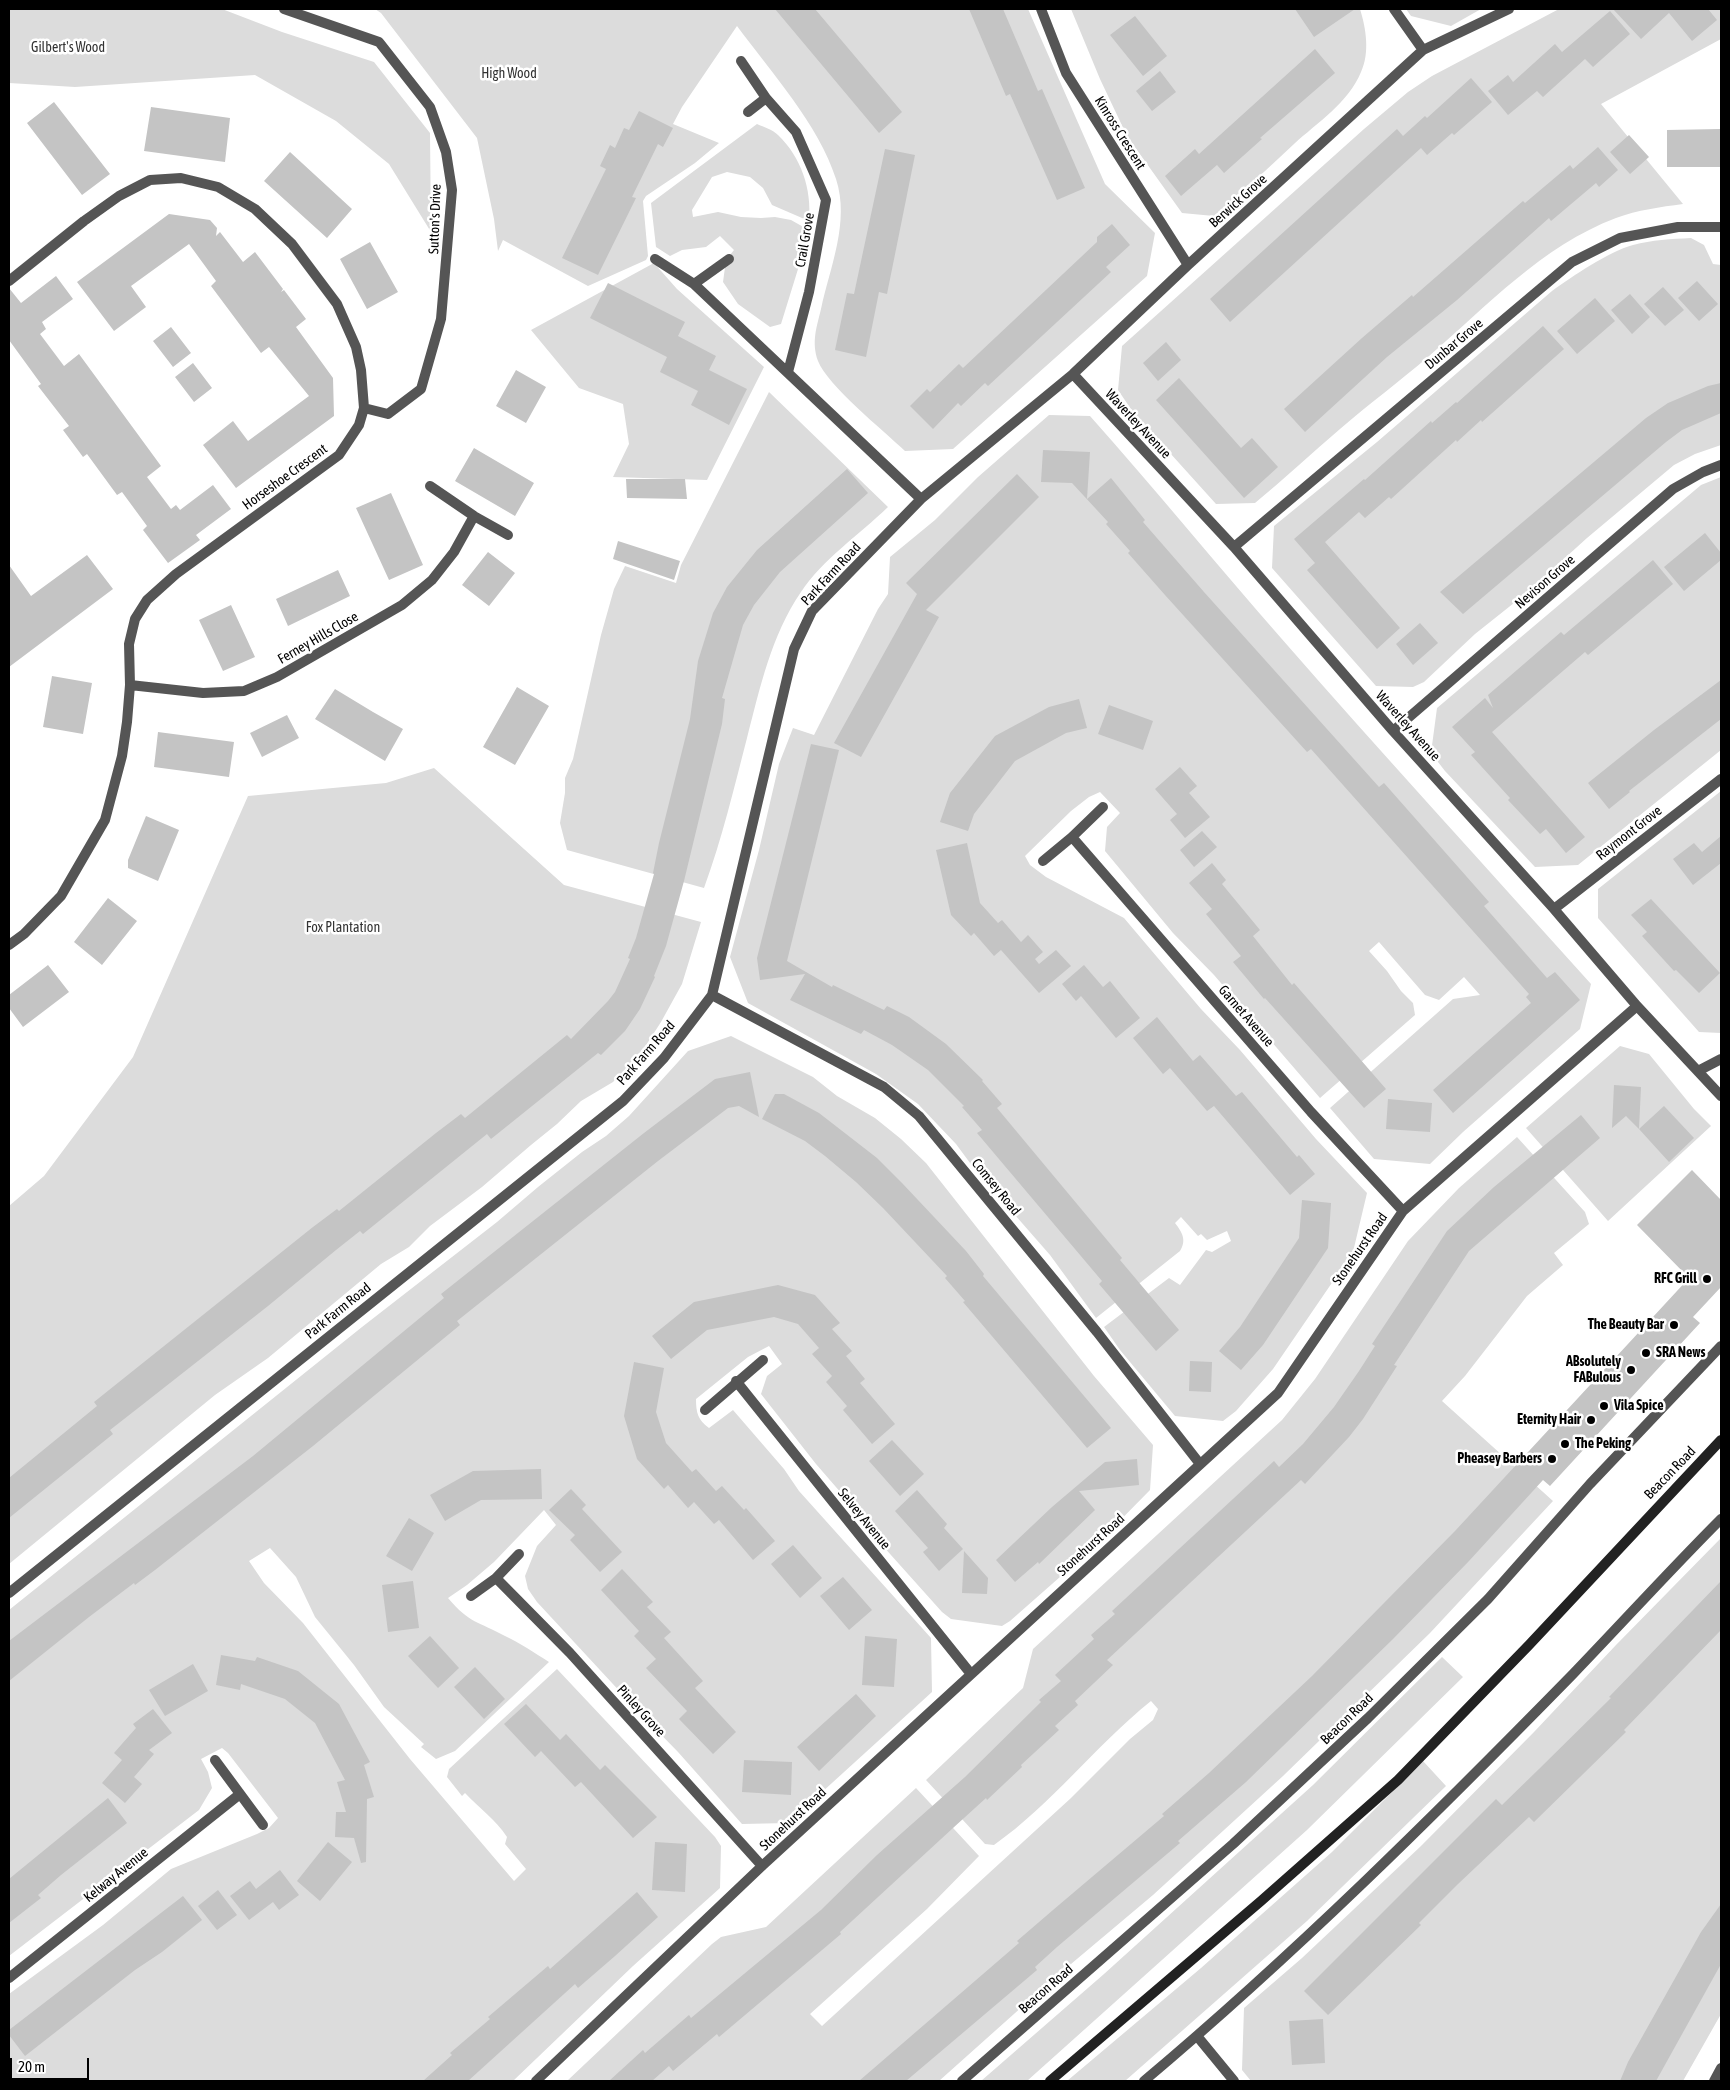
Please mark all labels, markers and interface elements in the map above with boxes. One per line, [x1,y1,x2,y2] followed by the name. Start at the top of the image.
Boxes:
[31,40,105,56] park label: Gilbert's Wood
[481,66,537,82] park label: High Wood
[1091,93,1149,173] street label: Kinross Crescent
[1206,171,1270,231] street label: Berwick Grove
[425,184,445,254] street label: Sutton's Drive
[792,211,818,269] street label: Crail Grove
[1422,315,1486,373] street label: Dunbar Grove
[1102,386,1174,462] street label: Waverley Avenue
[239,441,331,513] street label: Horseshoe Crescent
[798,539,864,609] street label: Park Farm Road
[1512,551,1578,613] street label: Nevison Grove
[275,608,361,668] street label: Ferney Hills Close
[1372,687,1444,765] street label: Waverley Avenue
[1593,802,1665,864] street label: Raymont Grove
[306,920,380,936] park label: Fox Plantation
[1215,982,1277,1050] street label: Garnet Avenue
[613,1017,679,1089] street label: Park Farm Road
[968,1155,1024,1219] street label: Comsey Road
[1329,1209,1391,1289] street label: Stonehurst Road
[1654,1271,1697,1287] place label: RFC Grill
[1701,1273,1713,1285] marker: RFC Grill
[302,1279,374,1343] street label: Park Farm Road
[1588,1317,1664,1333] place label: The Beauty Bar
[1668,1319,1680,1331] marker: The Beauty Bar
[1656,1345,1705,1361] place label: SRA News
[1640,1347,1652,1359] marker: SRA News
[1566,1354,1621,1386] place label: ABsolutely FABulous
[1625,1364,1637,1376] marker: ABsolutely FABulous
[1614,1398,1663,1414] place label: Vila Spice
[1598,1400,1610,1412] marker: Vila Spice
[1517,1412,1581,1428] place label: Eternity Hair
[1585,1414,1597,1426] marker: Eternity Hair
[1575,1436,1631,1452] place label: The Peking
[1559,1438,1571,1450] marker: The Peking
[1641,1443,1699,1503] street label: Beacon Road
[1457,1451,1542,1467] place label: Pheasey Barbers
[1546,1453,1558,1465] marker: Pheasey Barbers
[834,1485,894,1553] street label: Selvey Avenue
[1054,1510,1128,1580] street label: Stonehurst Road
[613,1682,669,1740] street label: Pinley Grove
[1317,1690,1377,1748] street label: Beacon Road
[756,1784,830,1854] street label: Stonehurst Road
[81,1844,151,1906] street label: Kelway Avenue
[1015,1961,1077,2017] street label: Beacon Road
[12,2048,91,2080] scale bar
[18,2058,45,2075] text: 20 m

